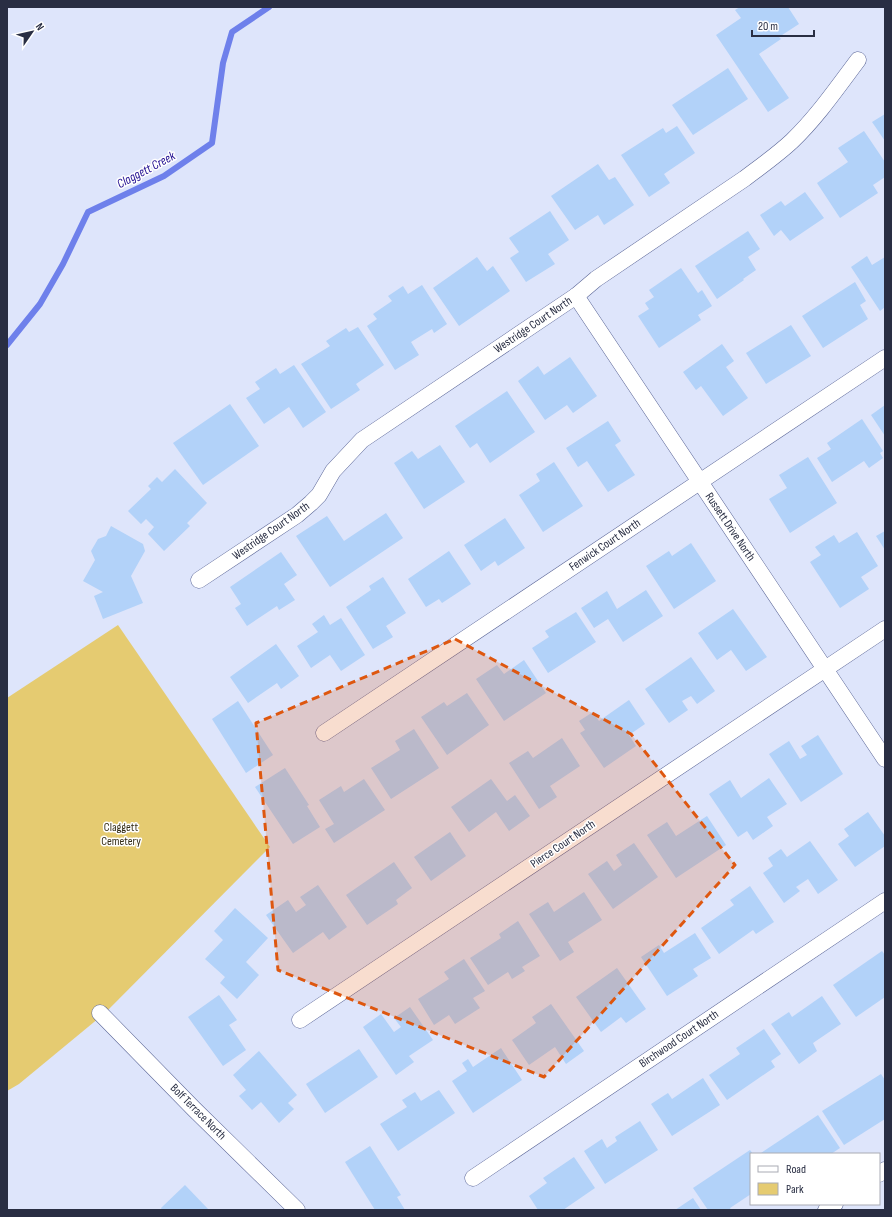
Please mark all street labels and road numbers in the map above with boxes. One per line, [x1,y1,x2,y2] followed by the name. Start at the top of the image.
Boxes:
[491,293,575,357] street label: Westridge Court North
[702,490,758,564] street label: Russett Drive North
[229,499,313,563] street label: Westridge Court North
[566,516,644,574] street label: Fenwick Court North
[528,817,598,871] street label: Pierce Court North
[636,1007,722,1071] street label: Birchwood Court North
[167,1081,229,1143] street label: Bolf Terrace North

